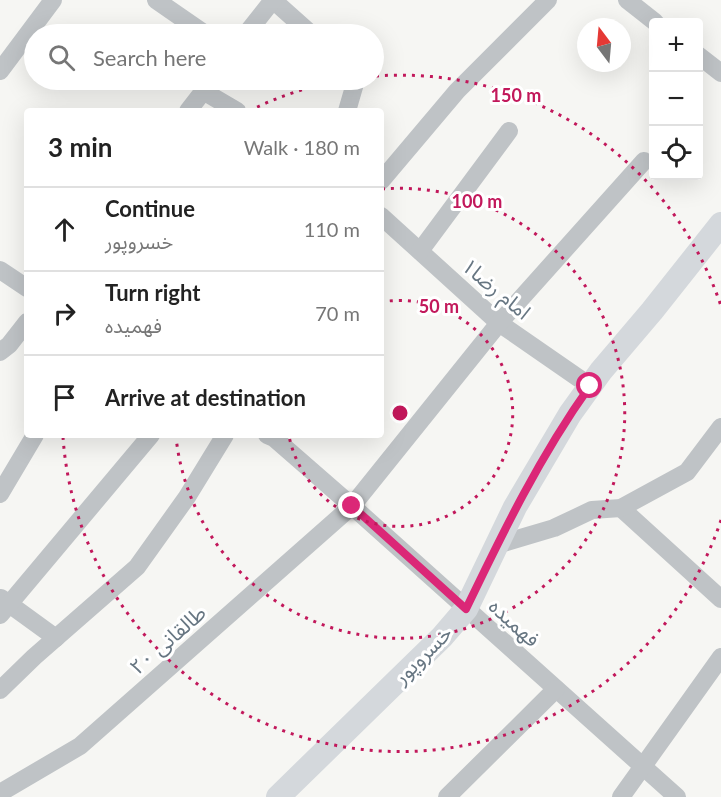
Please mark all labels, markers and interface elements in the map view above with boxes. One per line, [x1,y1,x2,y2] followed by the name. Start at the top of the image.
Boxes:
[577,18,631,72] north arrow
[649,18,703,180] map controls
[649,18,703,72] button: +
[24,24,384,90] search box
[45,41,78,74] icon: search
[93,44,206,71] text: Search here
[649,72,703,126] button: −
[491,84,541,106] text: 150 m
[649,126,703,180] button: locate
[48,131,112,163] text: 3 min
[244,135,360,159] text: Walk · 180 m
[452,190,502,212] text: 100 m
[105,195,195,222] text: Continue
[48,213,81,246] icon: ahead
[304,217,360,241] text: 110 m
[105,229,173,253] text: خسروپور
[454,252,536,328] street label: امام رضا۱
[105,279,200,306] text: Turn right
[419,295,459,317] text: 50 m
[48,297,81,330] icon: right
[315,301,360,325] text: 70 m
[105,313,162,337] text: فهمیده
[576,372,602,398] route start
[48,381,81,414] icon: arrive
[105,384,306,411] text: Arrive at destination
[390,403,410,423] centre of rings
[338,492,364,518] route end
[484,593,546,652] street label: فهمیده
[124,599,211,680] street label: طالقانی ۲۰
[387,620,458,690] street label: خسروپور

